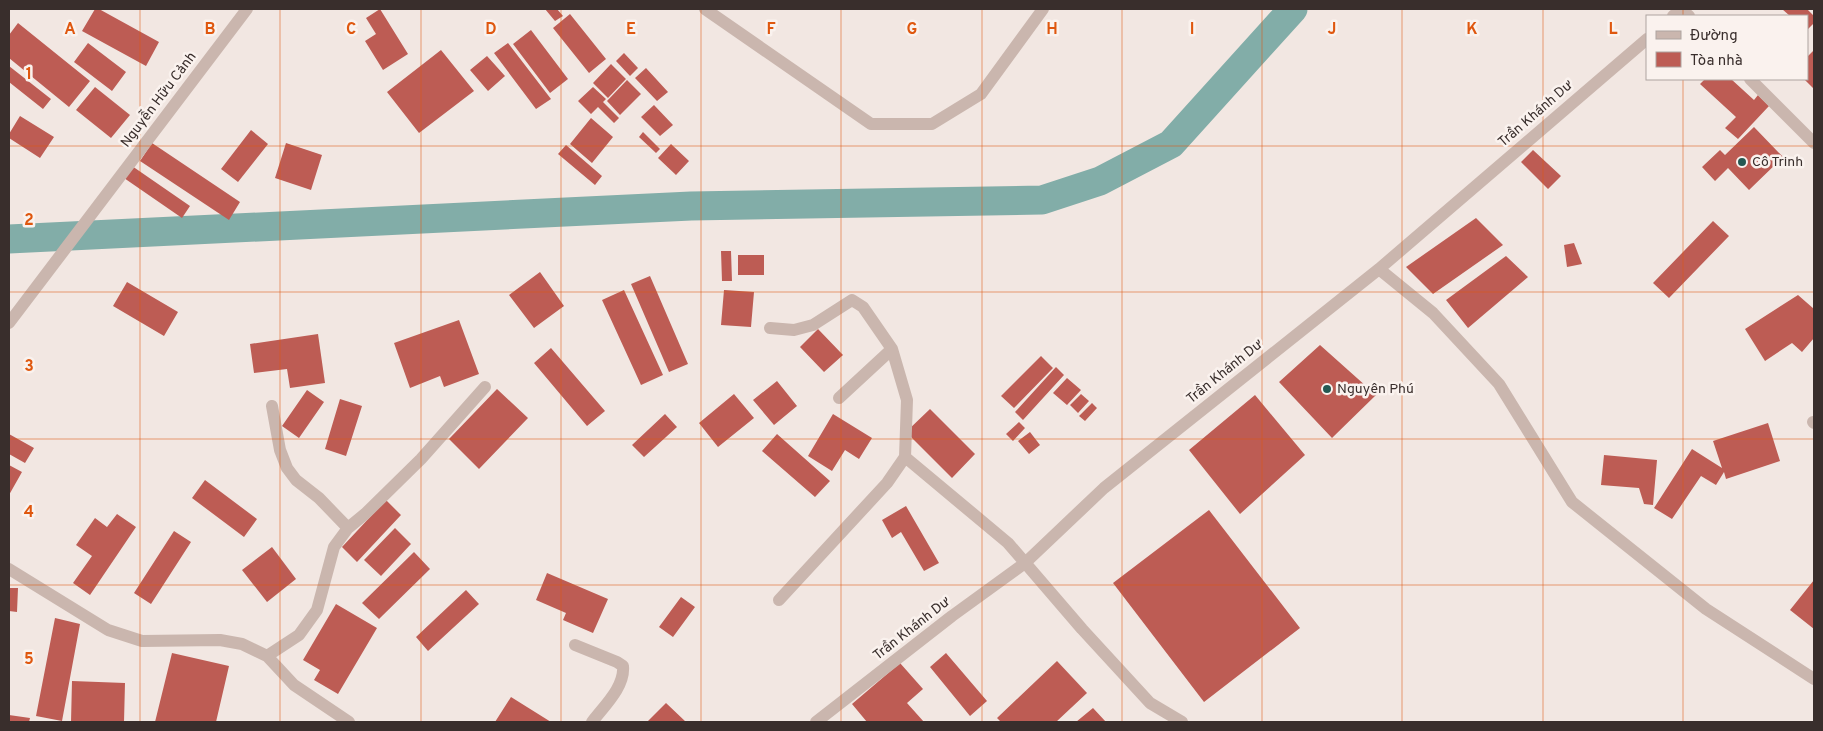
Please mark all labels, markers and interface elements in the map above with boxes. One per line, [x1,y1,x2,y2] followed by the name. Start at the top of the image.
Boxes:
[1646,15,1808,80] legend
[64,20,76,40] text: A
[204,20,216,40] text: B
[346,20,356,40] text: C
[485,20,497,40] text: D
[626,20,636,40] text: E
[766,20,776,40] text: F
[907,20,917,40] text: G
[1046,20,1058,40] text: H
[1190,20,1194,40] text: I
[1328,20,1336,40] text: J
[1466,20,1478,40] text: K
[1608,20,1618,40] text: L
[1690,27,1738,46] text: Đường
[117,48,200,151] street label: Nguyễn Hữu Cảnh
[1690,52,1743,71] text: Tòa nhà
[26,65,32,85] text: 1
[1495,77,1577,151] street label: Trần Khánh Dư
[1752,154,1803,171] place label: Cô Trinh
[1736,156,1748,168] marker: Cô Trinh
[24,211,34,231] text: 2
[1183,336,1267,408] street label: Trần Khánh Dư
[24,357,34,377] text: 3
[1337,381,1414,398] place label: Nguyên Phú
[1321,383,1333,395] marker: Nguyên Phú
[24,503,34,523] text: 4
[870,593,954,664] street label: Trần Khánh Dư
[24,650,34,670] text: 5

